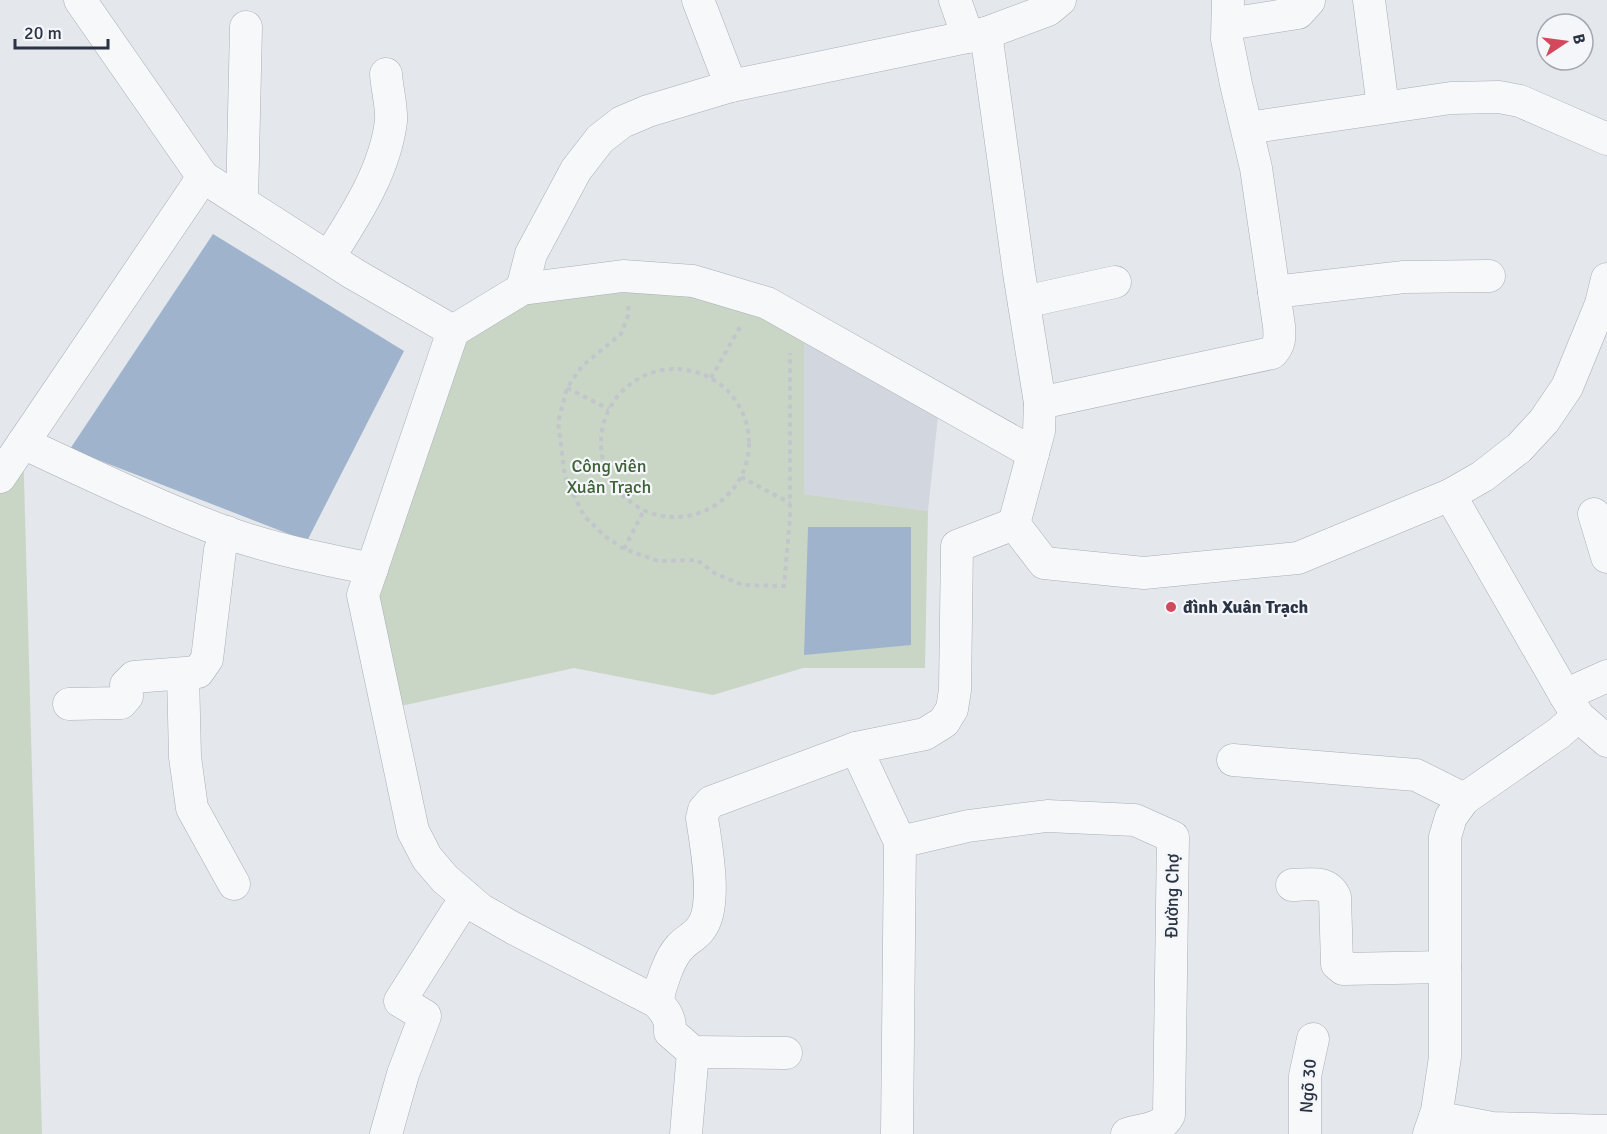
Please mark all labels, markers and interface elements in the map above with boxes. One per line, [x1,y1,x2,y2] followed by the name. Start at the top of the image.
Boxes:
[15,12,108,50] scale bar
[1535,12,1595,72] north arrow
[24,22,62,44] text: 20 m
[1568,32,1590,46] text: B
[567,455,651,498] park label: Công viên Xuân Trạch
[1183,596,1309,618] place label: đình Xuân Trạch
[1164,600,1178,614] marker: đình Xuân Trạch
[1160,853,1184,938] street label: Đường Chợ
[1295,1058,1321,1114] street label: Ngõ 30

